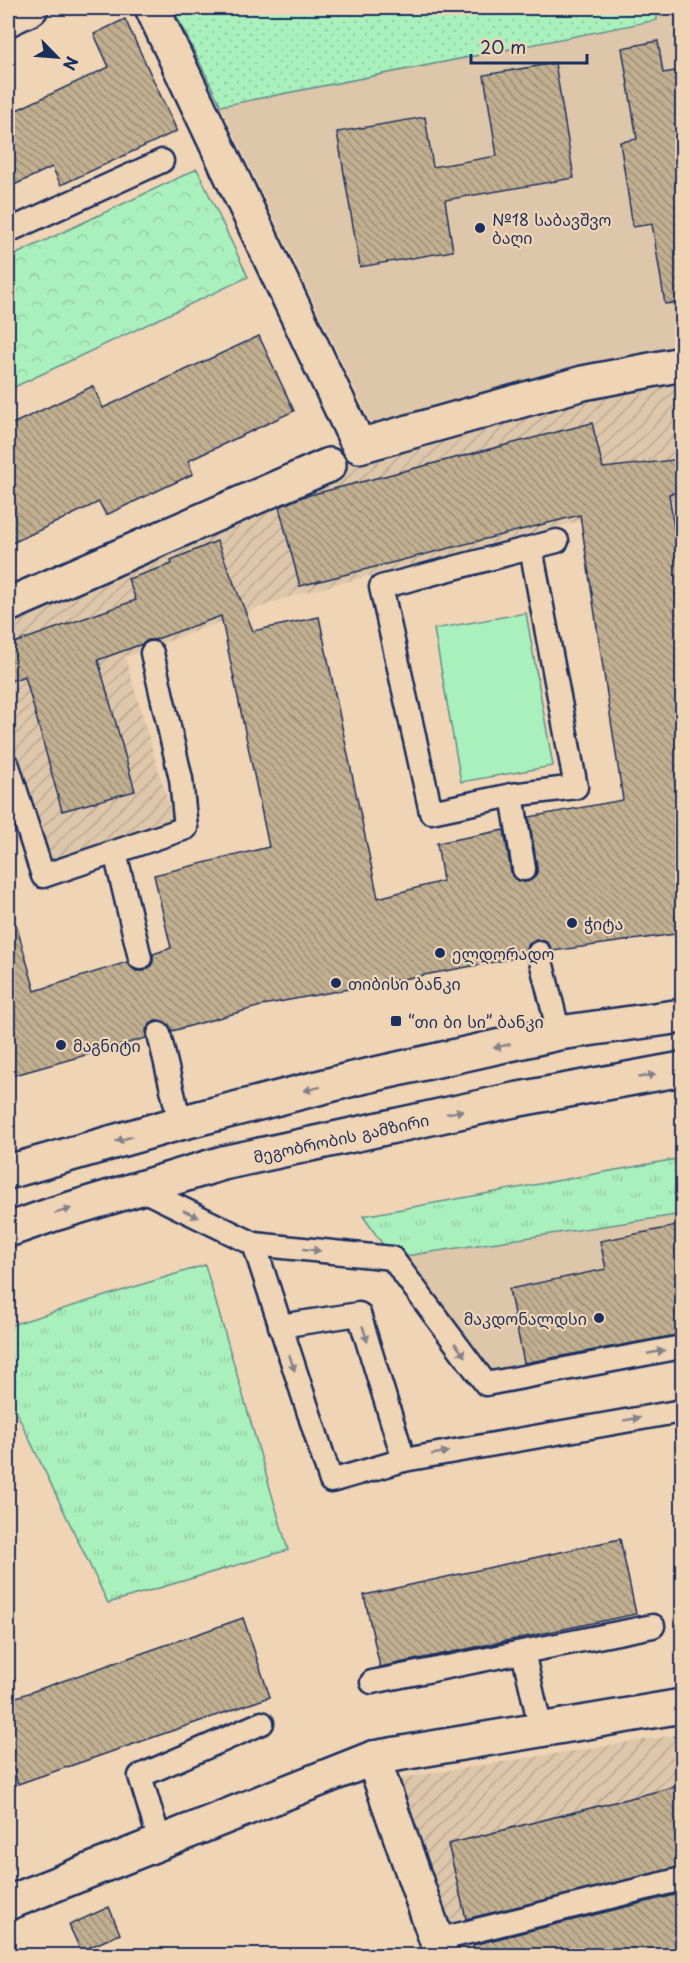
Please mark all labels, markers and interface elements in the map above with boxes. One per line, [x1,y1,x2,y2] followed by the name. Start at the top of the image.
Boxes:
[27,27,87,87] north arrow
[471,27,586,65] scale bar
[480,33,526,60] text: 20 m
[58,53,85,75] text: N
[492,207,611,249] place label: №18 საბავშვო ბაღი
[473,221,487,235] marker: №18 საბავშვო ბაღი
[584,911,623,935] place label: ჭიტა
[565,916,579,930] marker: ჭიტა
[452,941,554,965] place label: ელდორადო
[433,946,447,960] marker: ელდორადო
[348,971,461,995] place label: თიბისი ბანკი
[329,976,343,990] marker: თიბისი ბანკი
[408,1009,544,1033] place label: “თი ბი სი” ბანკი
[389,1014,403,1028] marker: “თი ბი სი” ბანკი
[73,1033,141,1057] place label: მაგნიტი
[54,1038,68,1052] marker: მაგნიტი
[493,1042,512,1051] one-way arrow
[637,1071,656,1080] one-way arrow
[303,1085,321,1095] one-way arrow
[251,1107,431,1168] street label: მეგობრობის გამზირი
[446,1107,465,1117] one-way arrow
[115,1135,133,1144] one-way arrow
[54,1206,72,1215] one-way arrow
[183,1209,200,1218] one-way arrow
[303,1245,322,1255] one-way arrow
[464,1306,587,1330] place label: მაკდონალდსი
[592,1311,606,1325] marker: მაკდონალდსი
[361,1325,370,1343] one-way arrow
[454,1342,467,1358] one-way arrow
[647,1347,666,1356] one-way arrow
[288,1355,298,1373] one-way arrow
[623,1415,642,1424] one-way arrow
[431,1449,450,1458] one-way arrow

